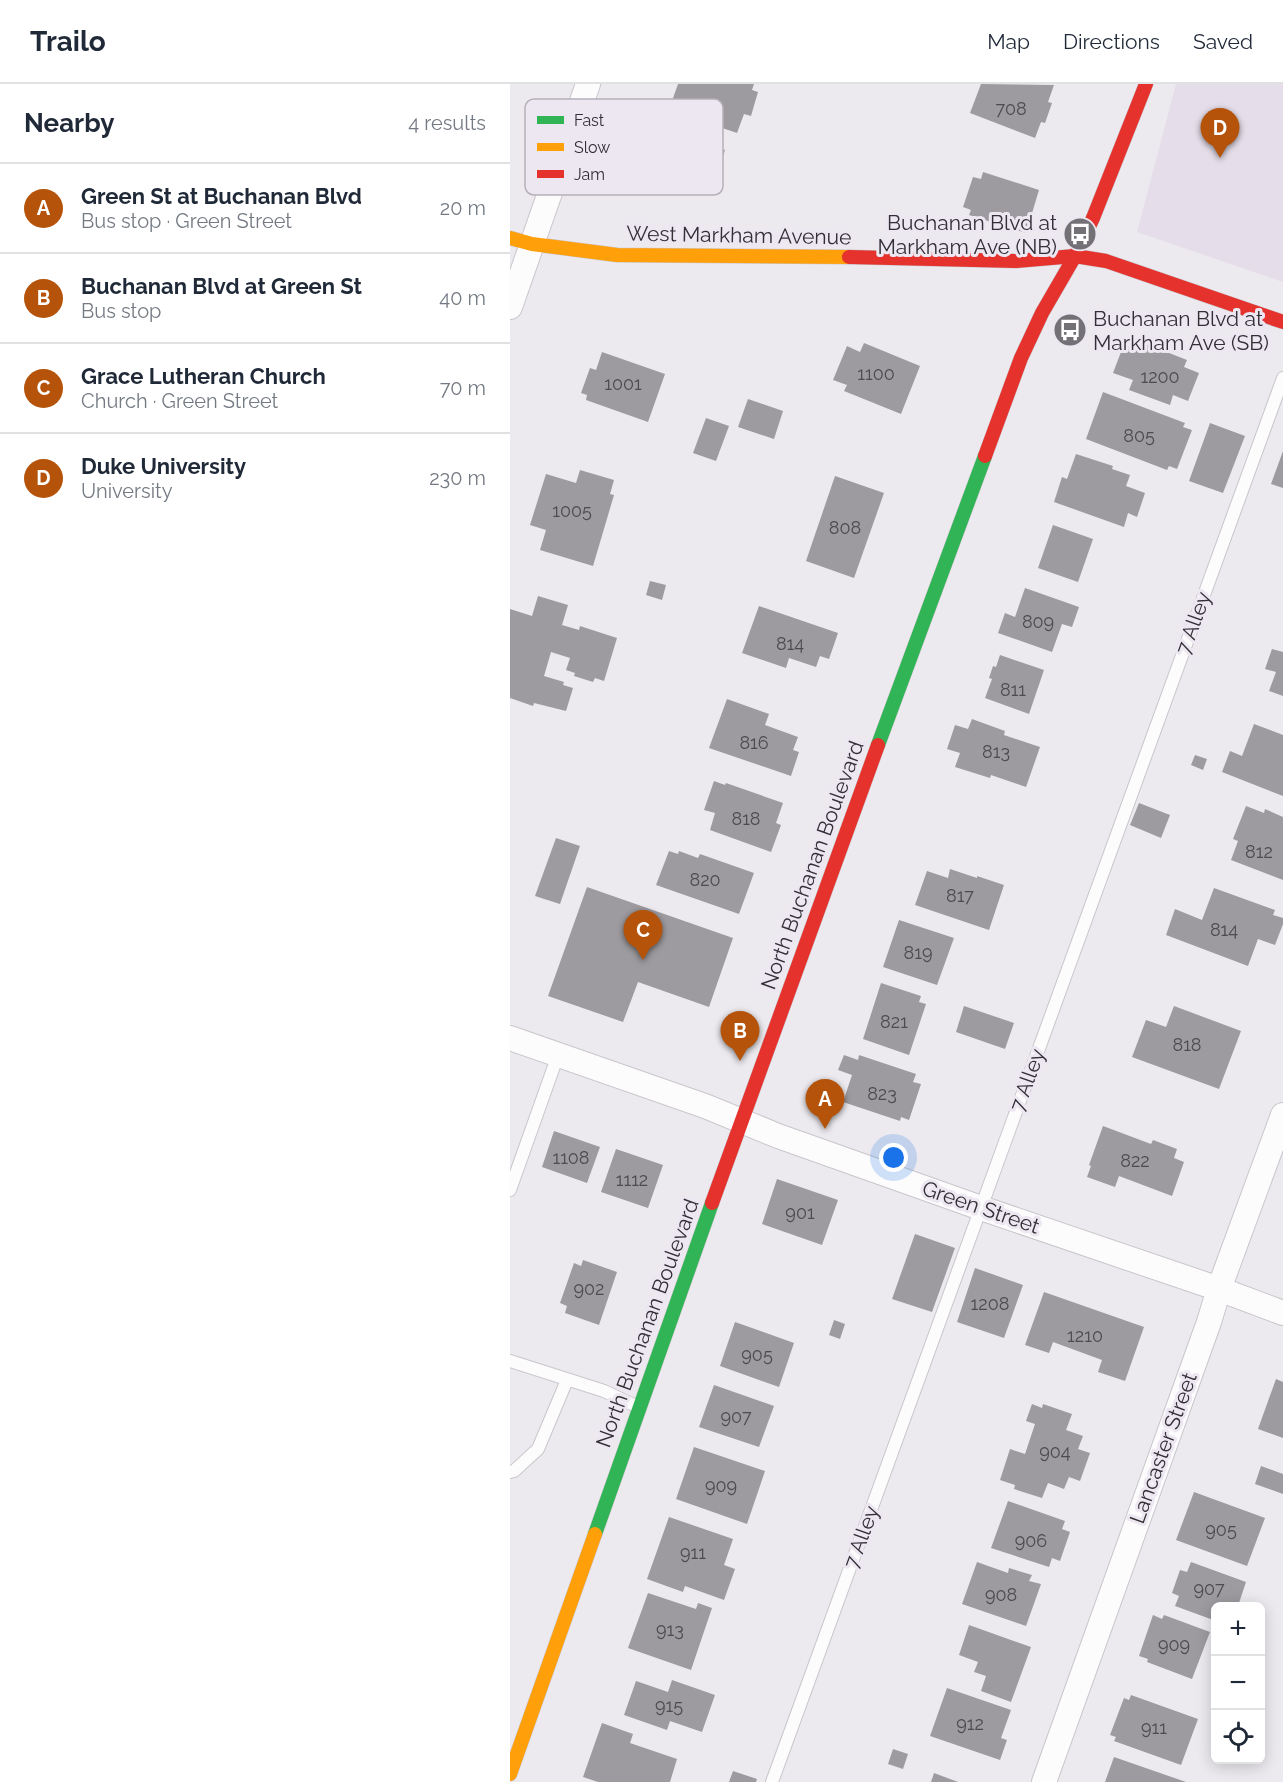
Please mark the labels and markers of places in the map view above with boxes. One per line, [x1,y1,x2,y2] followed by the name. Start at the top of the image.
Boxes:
[1200,109,1240,158] pin: D
[878,210,1057,259] place label: Buchanan Blvd at Markham Ave (NB)
[1062,216,1098,252] bus stop icon: Buchanan Blvd at Markham Ave (NB)
[1093,306,1269,355] place label: Buchanan Blvd at Markham Ave (SB)
[1052,312,1088,348] bus stop icon: Buchanan Blvd at Markham Ave (SB)
[624,910,662,960] pin: C
[720,1012,760,1061] pin: B
[806,1080,844,1129] pin: A

